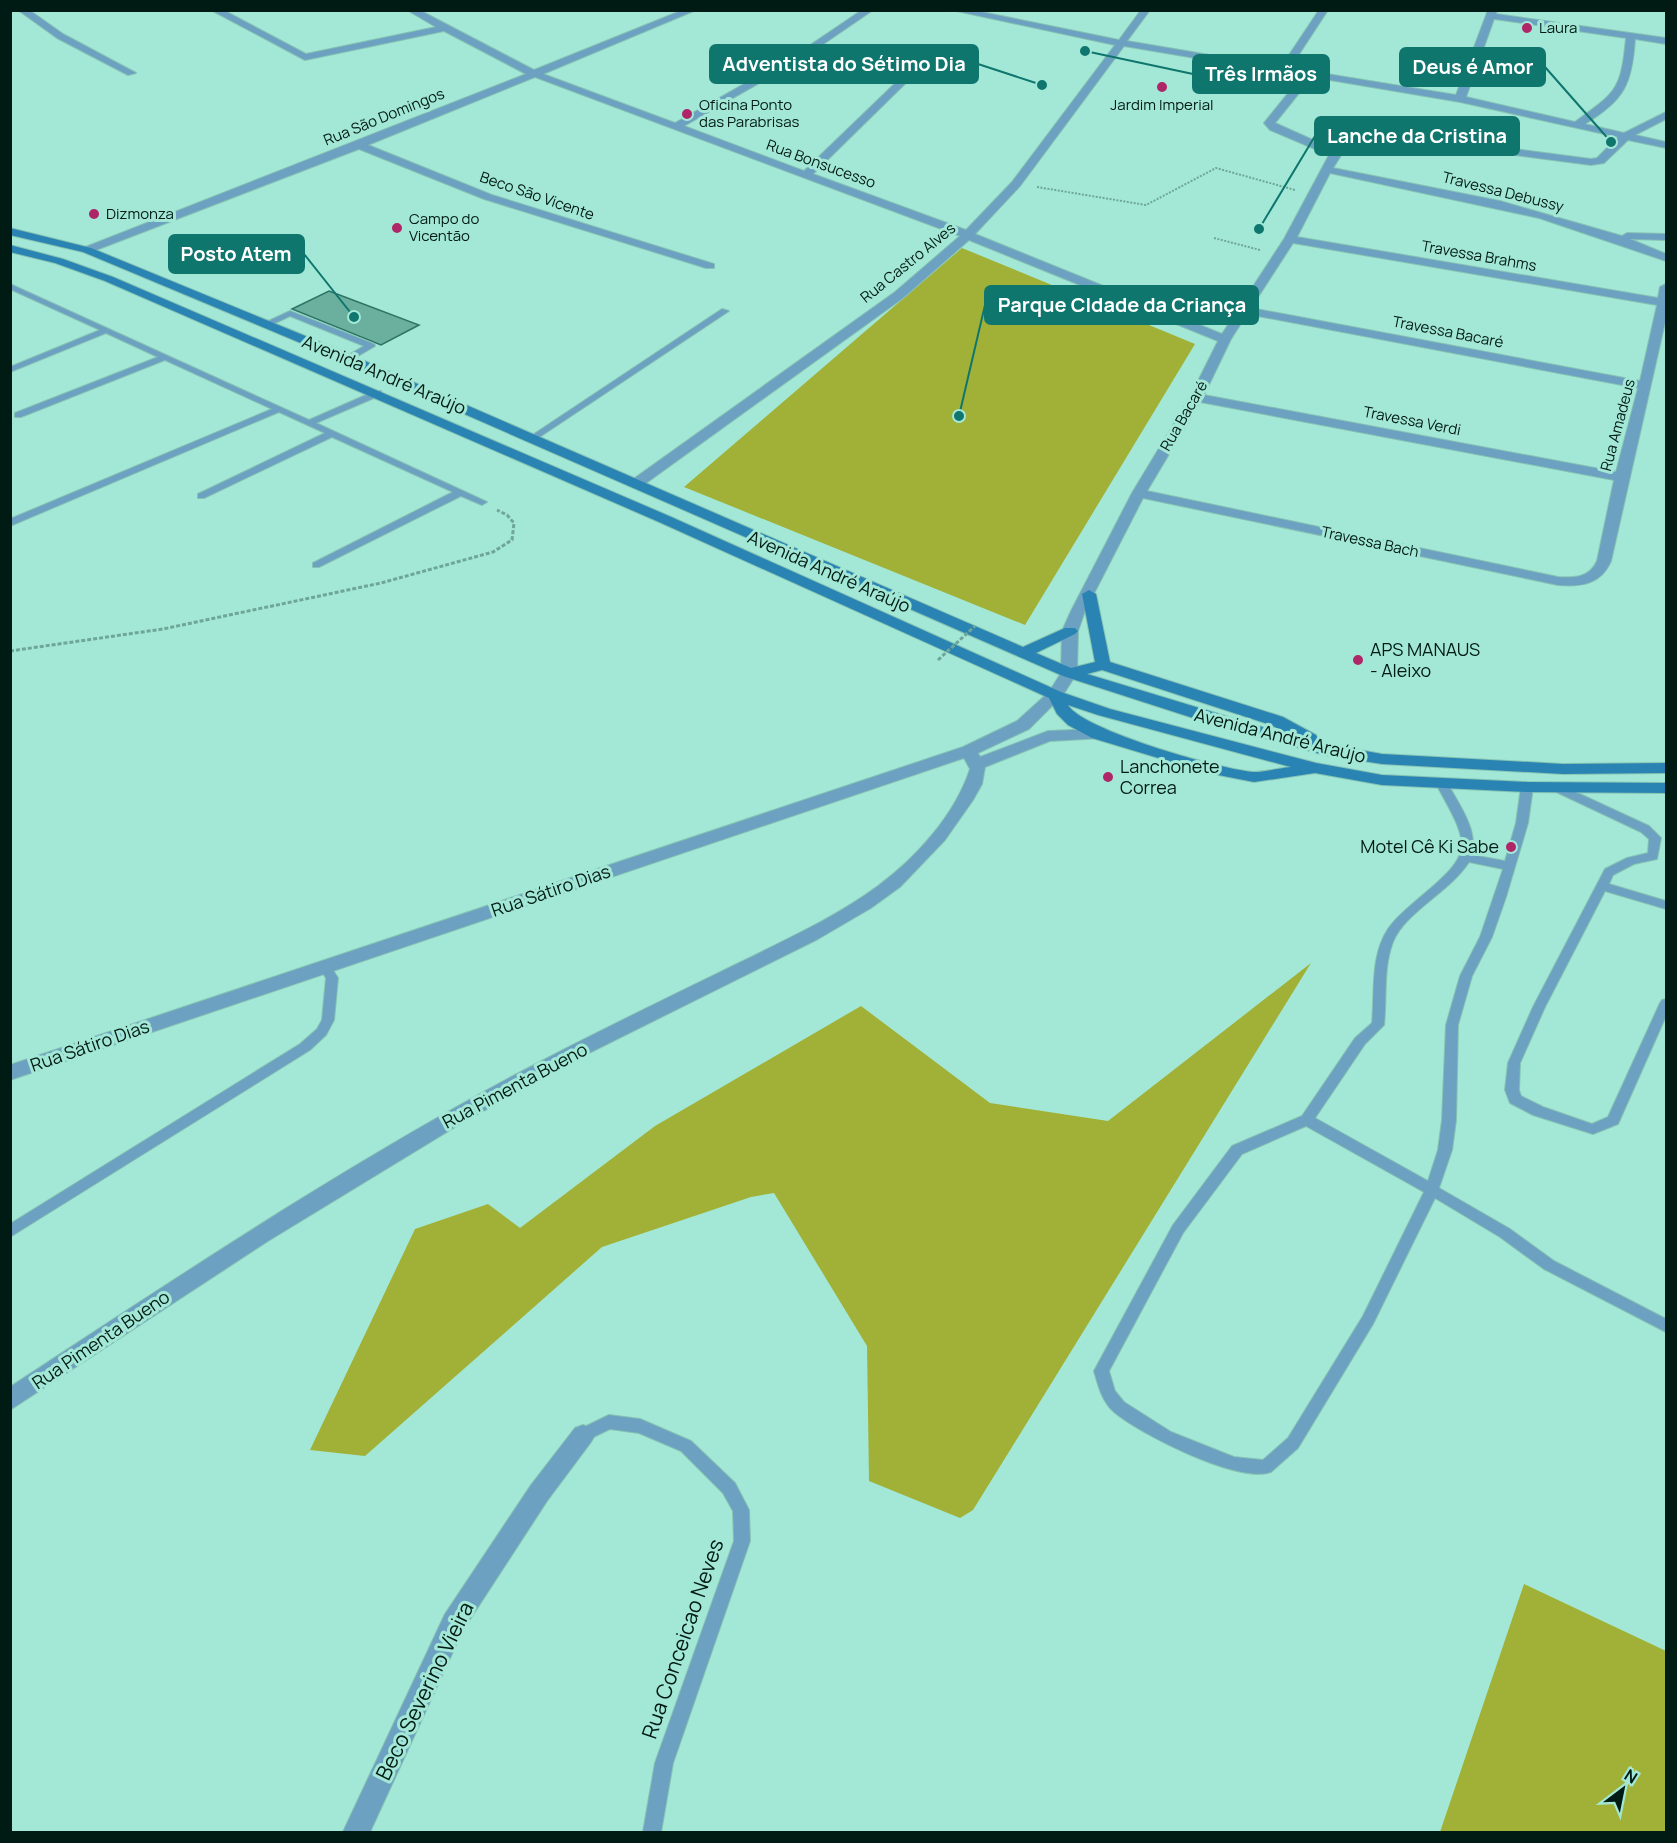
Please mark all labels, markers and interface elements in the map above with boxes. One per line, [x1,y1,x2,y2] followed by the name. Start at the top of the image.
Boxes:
[1539,17,1577,38] place label: Laura
[1520,21,1534,35] marker: Laura
[710,45,978,83] callout: Adventista do Sétimo Dia
[1400,48,1545,86] callout: Deus é Amor
[722,50,966,77] text: Adventista do Sétimo Dia
[1413,53,1534,80] text: Deus é Amor
[1193,55,1329,93] callout: Três Irmãos
[1205,60,1317,87] text: Três Irmãos
[1155,80,1169,94] marker: Jardim Imperial
[320,83,448,150] street label: Rua São Domingos
[699,94,800,132] place label: Oficina Ponto das Parabrisas
[1110,94,1214,115] place label: Jardim Imperial
[680,107,694,121] marker: Oficina Ponto das Parabrisas
[1315,117,1519,155] callout: Lanche da Cristina
[1327,122,1507,149] text: Lanche da Cristina
[764,134,879,193] street label: Rua Bonsucesso
[477,166,597,225] street label: Beco São Vicente
[1440,166,1566,217] street label: Travessa Debussy
[106,203,174,224] place label: Dizmonza
[87,207,101,221] marker: Dizmonza
[409,208,479,246] place label: Campo do Vicentão
[856,218,960,308] street label: Rua Castro Alves
[390,221,404,235] marker: Campo do Vicentão
[169,235,304,273] callout: Posto Atem
[1420,235,1538,276] street label: Travessa Brahms
[181,240,291,267] text: Posto Atem
[985,286,1258,324] callout: Parque CIdade da Criança
[998,291,1246,318] text: Parque CIdade da Criança
[1391,310,1506,353] street label: Travessa Bacaré
[299,329,470,419] street label: Avenida André Araújo
[1595,376,1640,473] street label: Rua Amadeus
[1155,377,1212,455] street label: Rua Bacaré
[1361,401,1463,440] street label: Travessa Verdi
[1319,521,1421,562] street label: Travessa Bach
[744,524,914,618] street label: Avenida André Araújo
[1370,637,1480,682] place label: APS MANAUS - Aleixo
[1351,653,1365,667] marker: APS MANAUS - Aleixo
[1192,702,1368,768] street label: Avenida André Araújo
[1120,754,1220,799] place label: Lanchonete Correa
[1101,770,1115,784] marker: Lanchonete Correa
[1360,834,1499,858] place label: Motel Cê Ki Sabe
[1504,840,1518,854] marker: Motel Cê Ki Sabe
[488,858,613,922] street label: Rua Sátiro Dias
[27,1013,152,1077] street label: Rua Sátiro Dias
[438,1037,591,1133] street label: Rua Pimenta Bueno
[27,1284,174,1394] street label: Rua Pimenta Bueno
[635,1535,729,1742] street label: Rua Conceicao Neves
[369,1597,479,1784] street label: Beco Severino Vieira
[1593,1759,1653,1819] north arrow
[1620,1764,1642,1789] text: N

